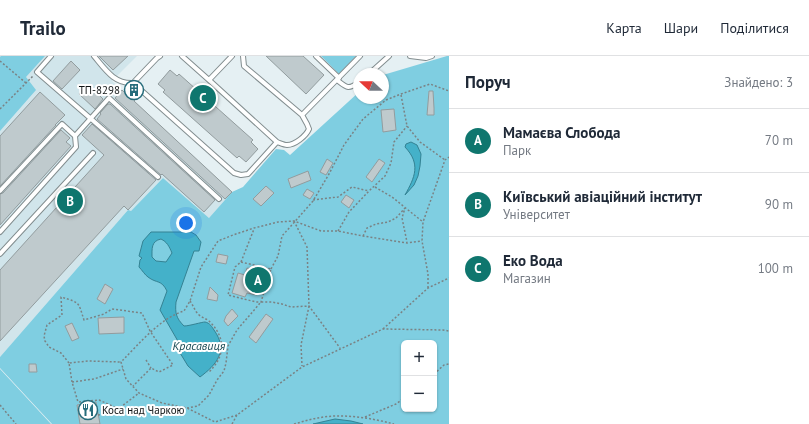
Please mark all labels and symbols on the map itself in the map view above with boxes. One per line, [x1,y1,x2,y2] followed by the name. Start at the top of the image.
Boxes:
[353,68,389,104] north arrow
[123,79,145,101] building icon: ТП-8298
[79,83,120,97] place label: ТП-8298
[190,83,216,113] pin: C
[57,186,83,216] pin: B
[176,213,196,233] your location
[245,265,271,295] pin: A
[173,338,226,353] water label: Красавиця
[77,399,99,421] restaurant icon: Коса над Чаркою
[102,403,185,417] place label: Коса над Чаркою

